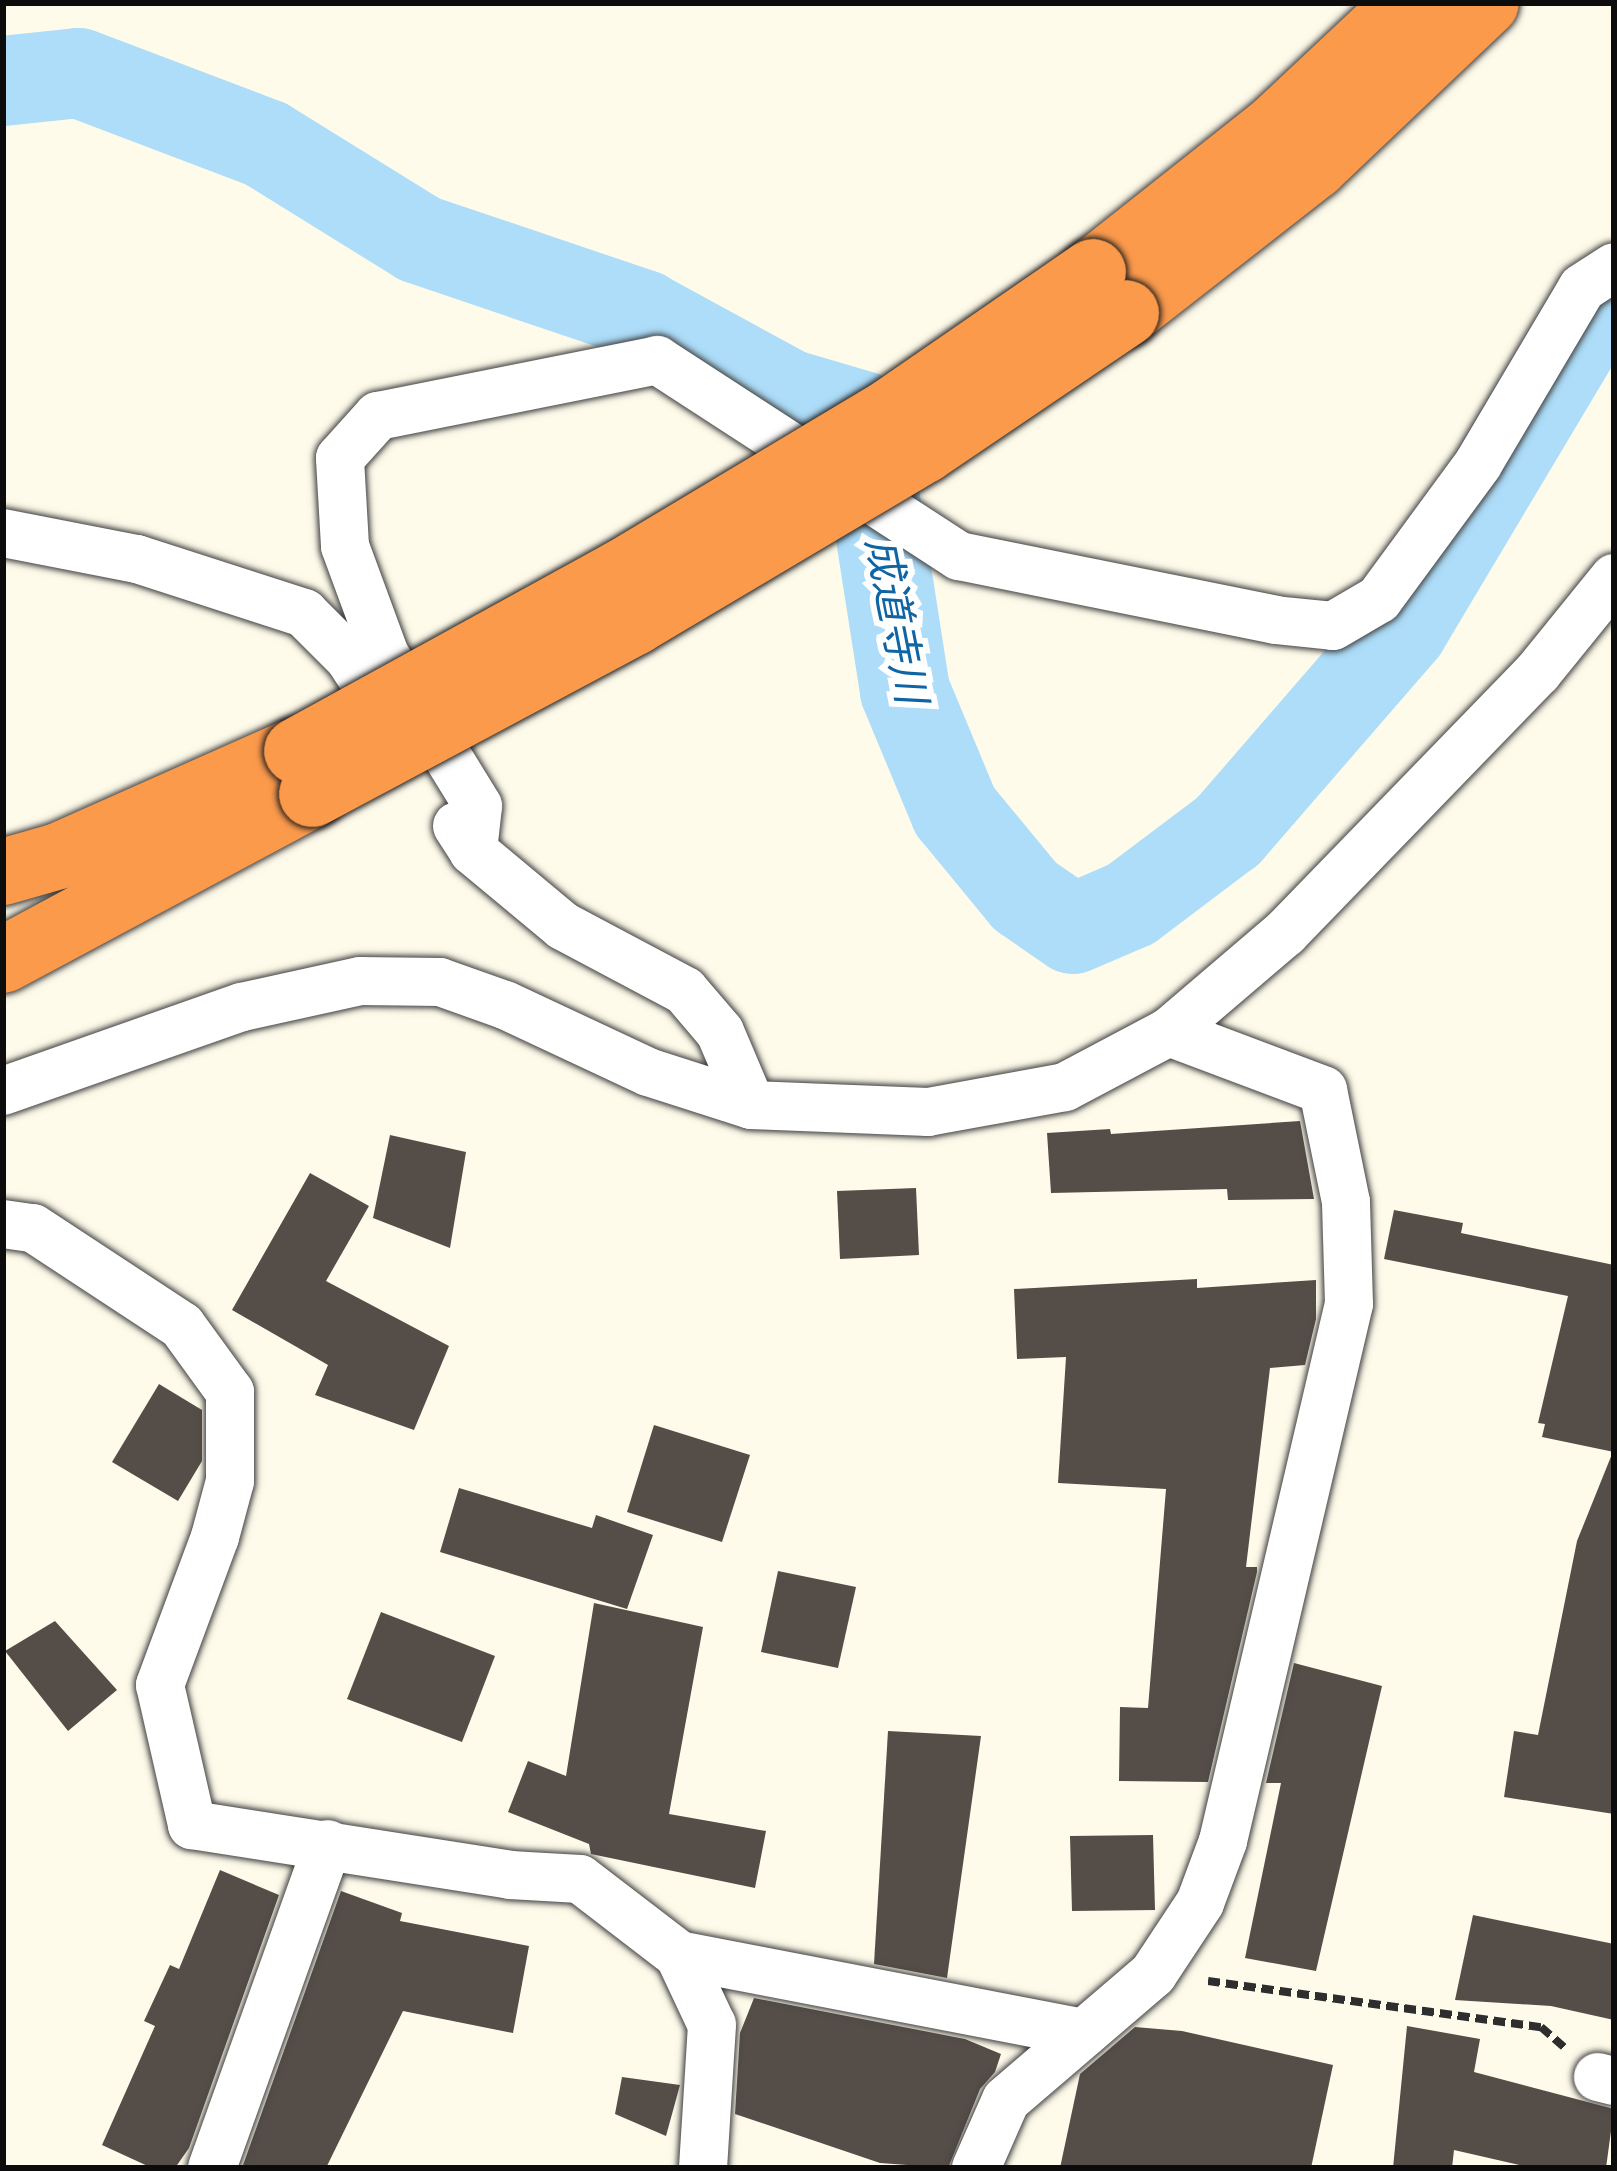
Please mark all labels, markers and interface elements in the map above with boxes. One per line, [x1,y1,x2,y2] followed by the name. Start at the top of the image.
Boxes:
[857,533,939,707] water label: 成道寺川

